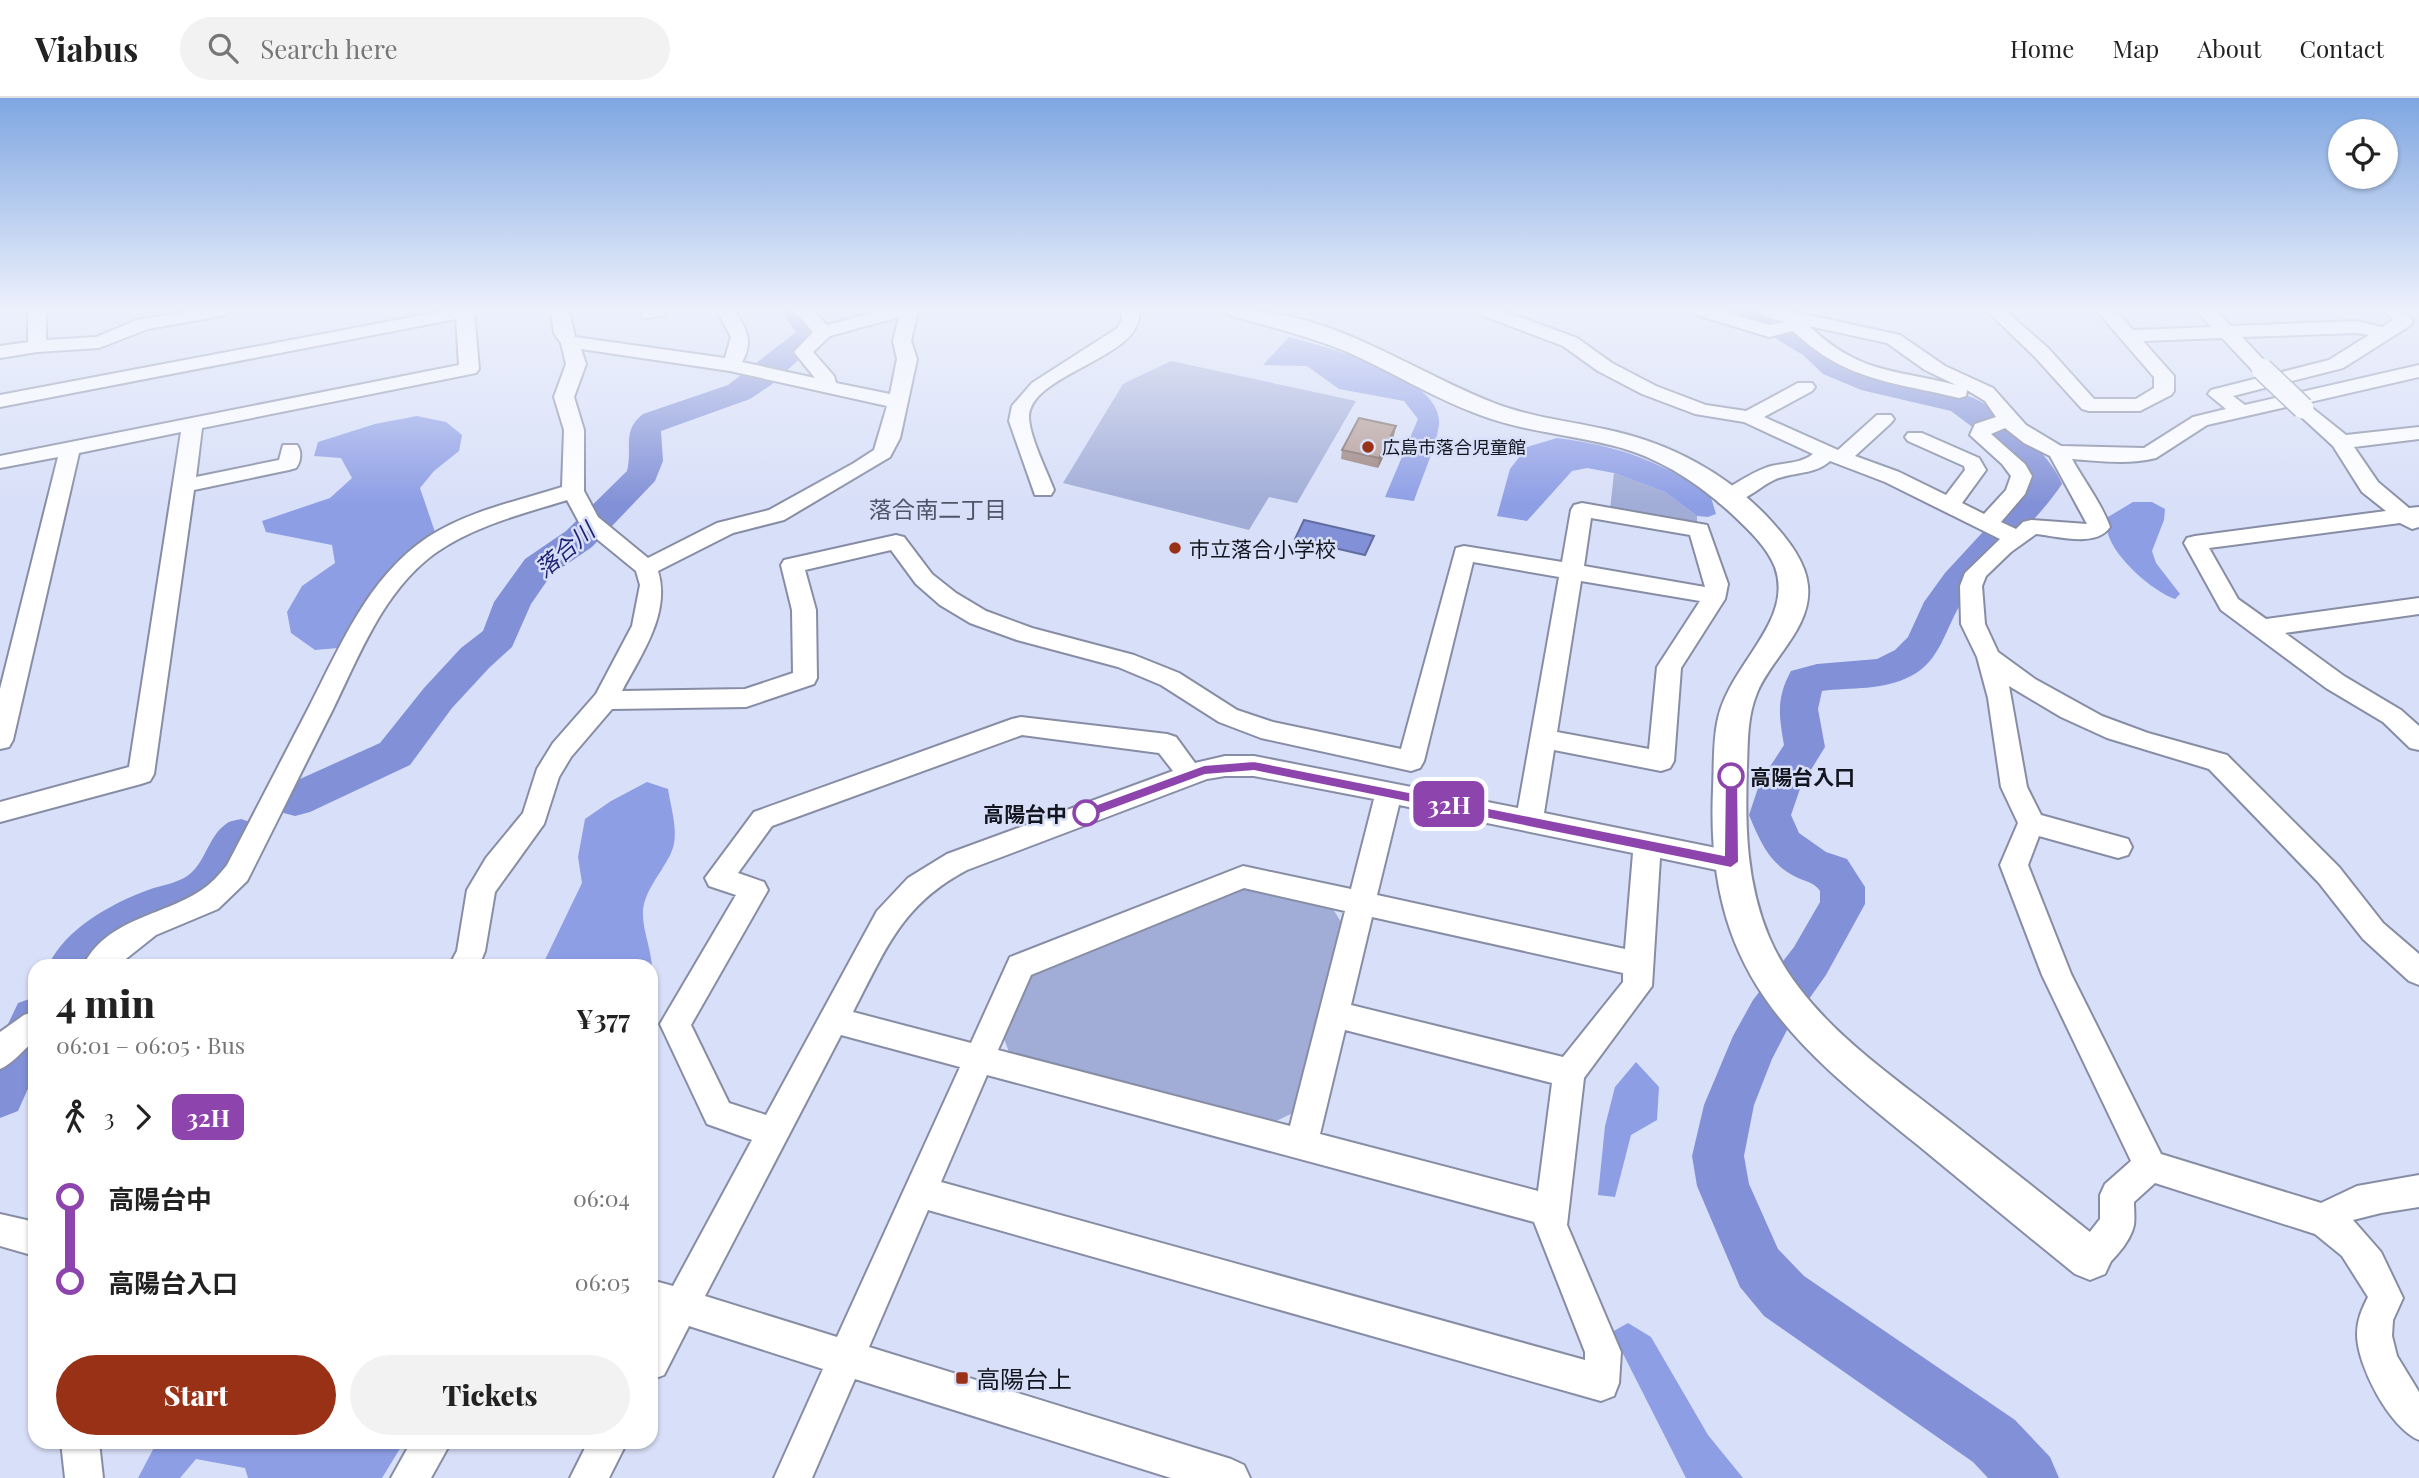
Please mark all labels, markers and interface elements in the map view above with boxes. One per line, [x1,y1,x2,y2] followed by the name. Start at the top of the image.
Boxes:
[180,17,670,80] search box
[35,26,138,70] text: Viabus
[204,29,242,67] icon: search
[260,31,398,66] text: Search here
[2010,32,2074,64] text: Home
[2112,32,2159,64] text: Map
[2197,32,2261,64] text: About
[2299,32,2384,64] text: Contact
[2328,119,2398,189] map controls
[2328,119,2398,189] button: locate
[1382,435,1526,459] place label: 広島市落合児童館
[1360,439,1376,455] marker: 広島市落合児童館
[869,493,1007,524] district label: 落合南二丁目
[528,513,602,583] water label: 落合川
[1189,534,1336,562] place label: 市立落合小学校
[1167,540,1183,556] marker: 市立落合小学校
[1750,762,1855,790] place label: 高陽台入口
[1718,763,1744,789] marker: 高陽台入口
[1409,781,1489,827] line badge: 32H
[1427,788,1471,820] text: 32H
[983,799,1067,827] place label: 高陽台中
[1073,800,1099,826] marker: 高陽台中
[56,977,155,1028] text: 4 min
[576,1001,630,1036] text: ¥377
[56,1029,245,1060] text: 06:01 – 06:05 · Bus
[56,1098,94,1136] icon: walk
[124,1098,162,1136] icon: forward
[104,1101,114,1132] text: 3
[186,1101,230,1133] text: 32H
[108,1181,212,1216] text: 高陽台中
[573,1182,630,1213] text: 06:04
[108,1265,238,1300] text: 高陽台入口
[575,1266,630,1297] text: 06:05
[56,1355,336,1435] button: Start
[350,1355,630,1435] button: Tickets
[976,1362,1072,1394] place label: 高陽台上
[954,1370,970,1386] marker: 高陽台上

